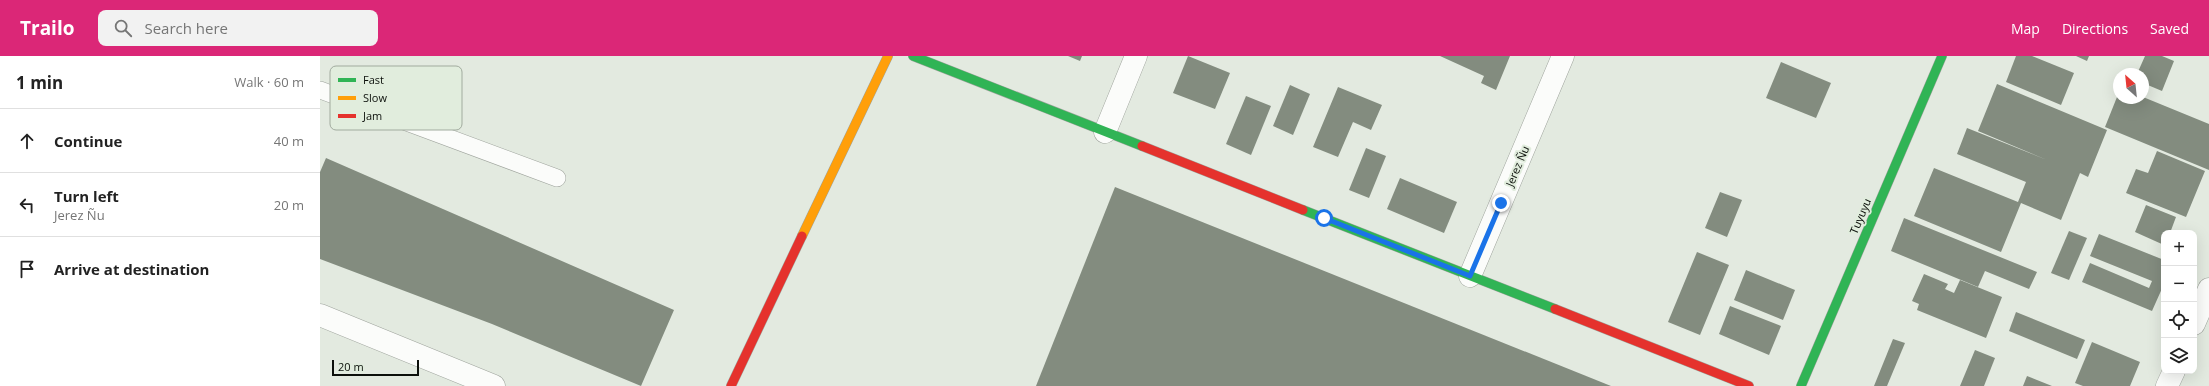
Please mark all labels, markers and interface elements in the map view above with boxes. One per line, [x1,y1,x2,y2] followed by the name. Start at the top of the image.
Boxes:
[98,10,378,46] search box
[20,15,74,41] text: Trailo
[112,17,134,39] icon: search
[144,18,228,38] text: Search here
[2011,19,2040,38] text: Map
[2062,19,2128,38] text: Directions
[2150,19,2189,38] text: Saved
[330,66,462,130] legend
[2113,68,2149,104] north arrow
[16,71,63,94] text: 1 min
[363,72,384,87] text: Fast
[234,73,304,91] text: Walk · 60 m
[363,90,387,105] text: Slow
[362,108,382,123] text: Jam
[16,130,38,152] icon: ahead
[54,131,122,151] text: Continue
[274,132,304,150] text: 40 m
[1501,143,1532,190] street label: Jerez Ñu
[54,186,119,206] text: Turn left
[16,194,38,216] icon: left
[1492,194,1510,212] route end
[274,196,304,214] text: 20 m
[1846,196,1874,236] street label: Tuyuyu
[54,206,105,224] text: Jerez Ñu
[1315,209,1333,227] route start
[2161,230,2197,374] map controls
[2161,230,2197,266] button: +
[16,258,38,280] icon: arrive
[54,259,209,279] text: Arrive at destination
[2161,266,2197,302] button: −
[2161,302,2197,338] button: locate
[2161,338,2197,374] button: layers
[332,358,419,377] scale bar
[338,359,364,374] text: 20 m

